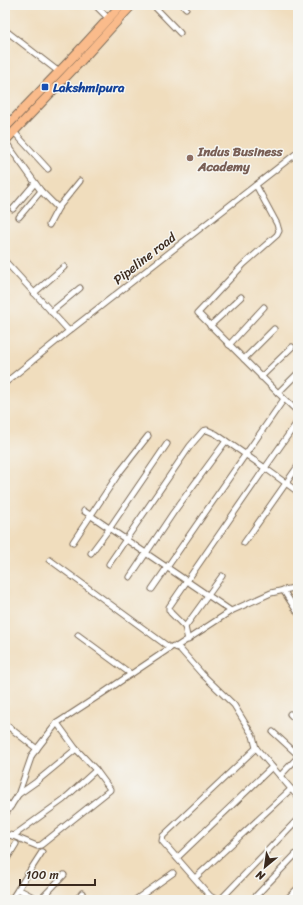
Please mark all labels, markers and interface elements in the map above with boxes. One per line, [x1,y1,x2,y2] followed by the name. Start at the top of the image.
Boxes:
[53,76,125,99] place label: Lakshmipura
[40,82,50,92] marker: Lakshmipura
[197,140,283,178] place label: Indus Business Academy
[185,153,195,163] marker: Indus Business Academy
[108,226,182,290] street label: Pipeline road
[245,847,285,887] north arrow
[20,861,95,887] scale bar
[26,864,59,886] text: 100 m
[252,865,269,886] text: N

